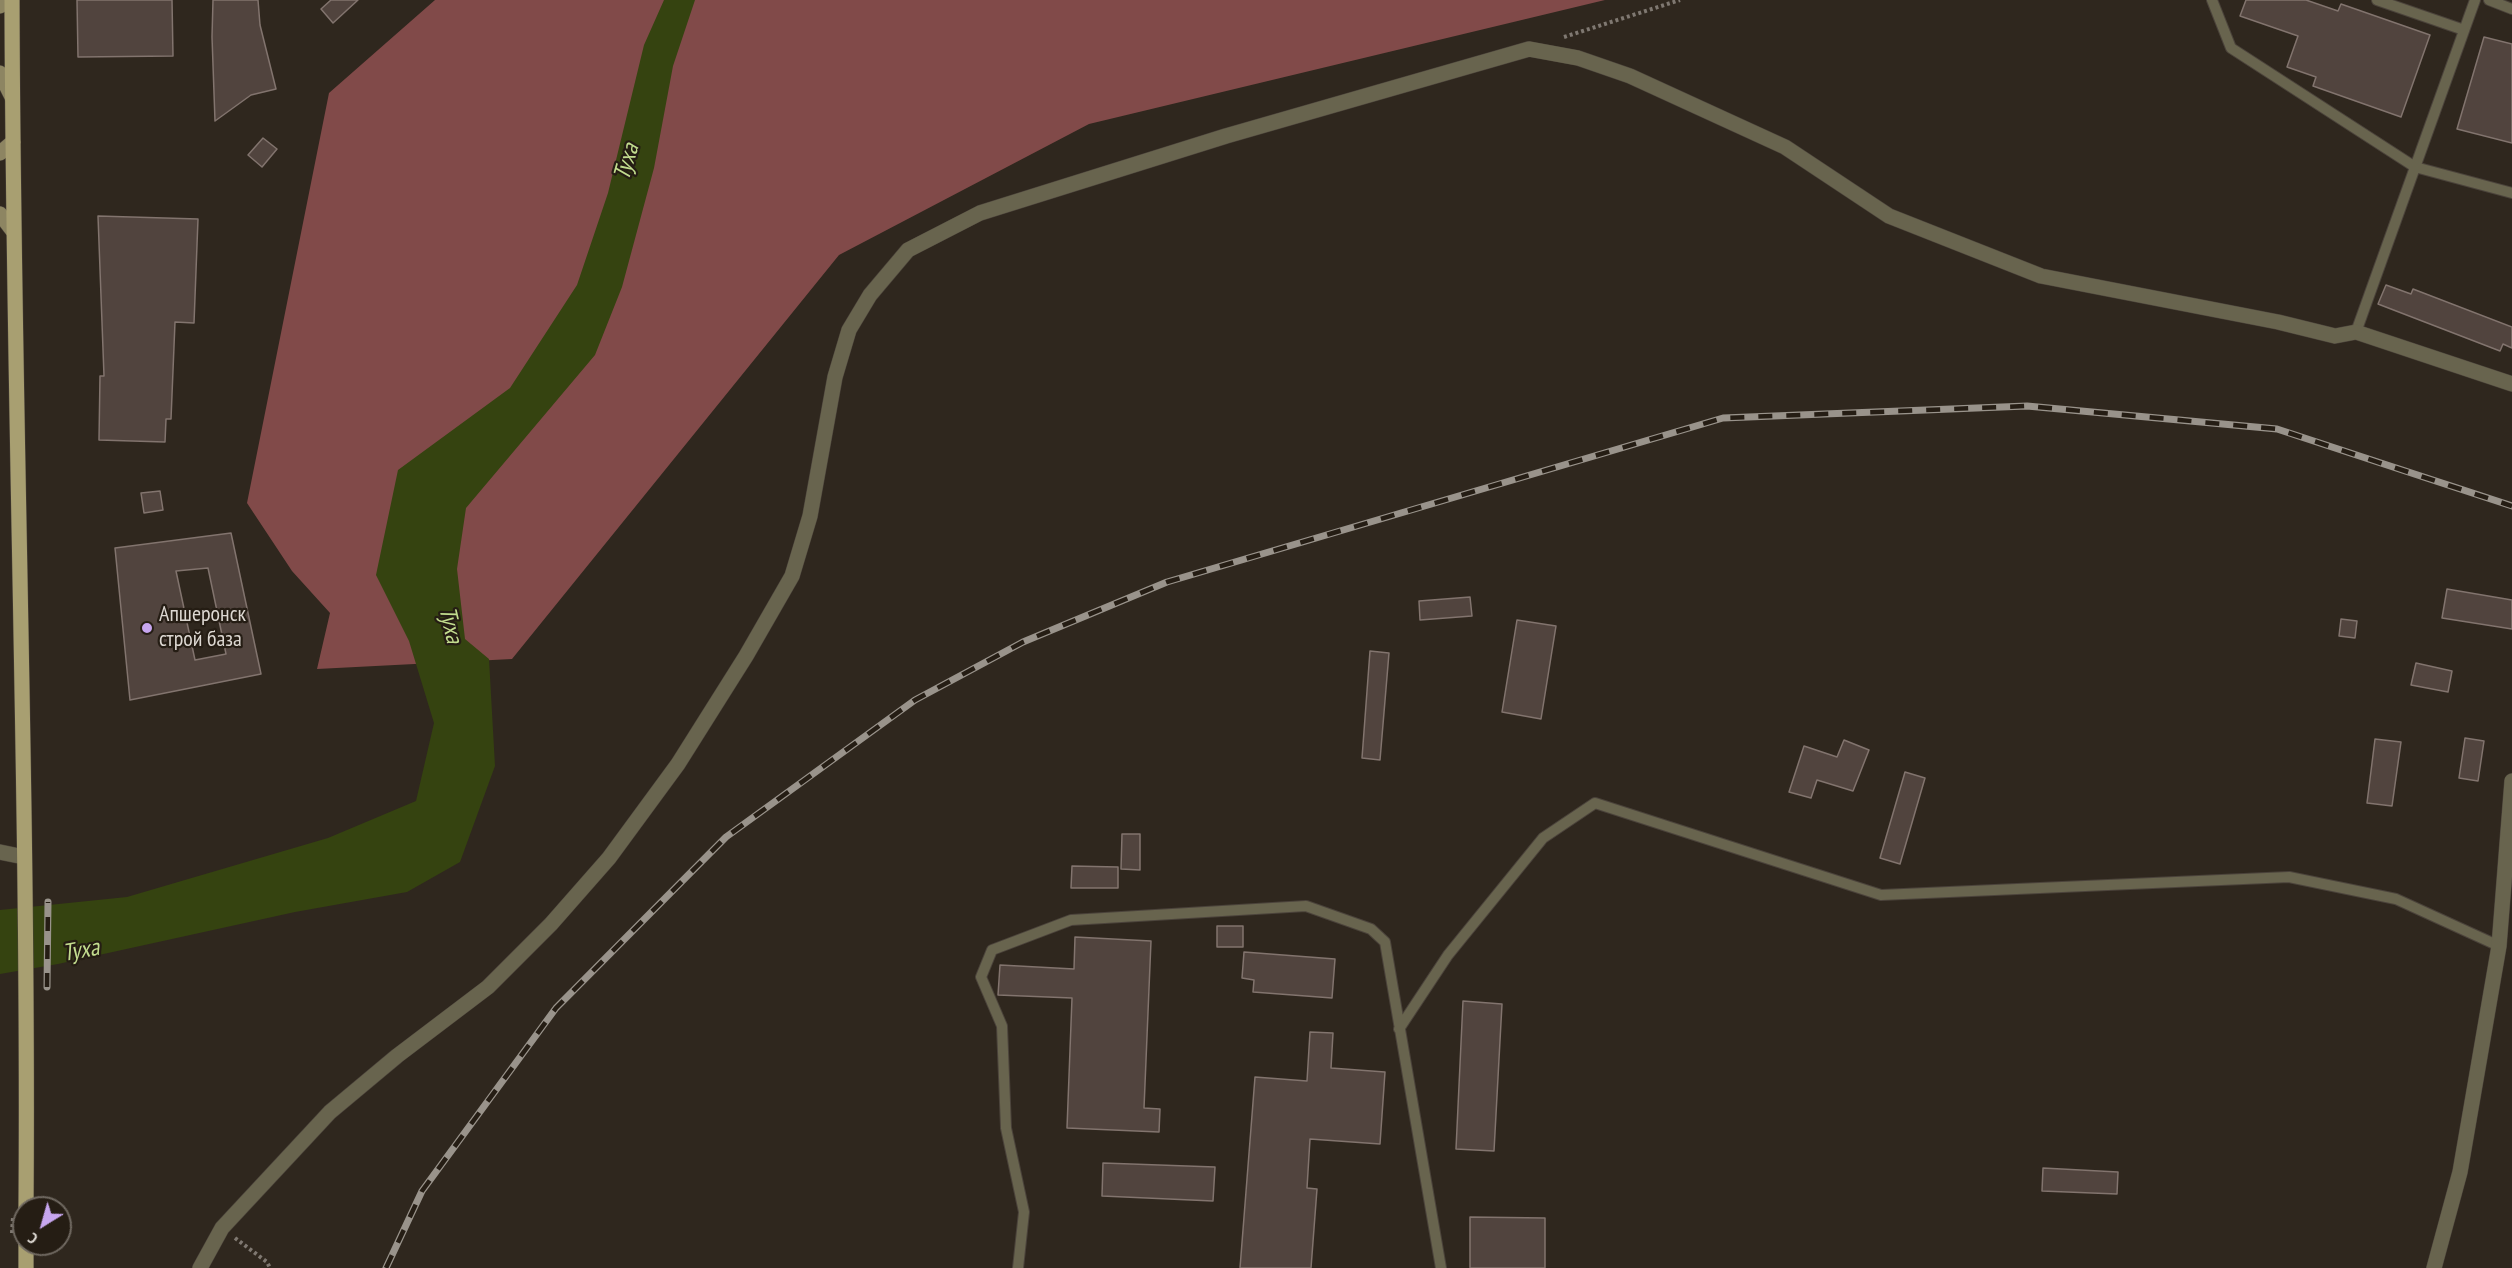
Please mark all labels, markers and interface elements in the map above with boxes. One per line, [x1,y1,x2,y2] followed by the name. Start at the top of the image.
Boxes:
[608,140,646,184] water label: Туха
[159,602,246,654] place label: Апшеронск строй база
[432,604,468,646] water label: Туха
[140,621,154,635] marker: Апшеронск строй база
[60,934,102,968] water label: Туха
[12,1196,72,1256] north arrow
[23,1229,41,1249] text: С

